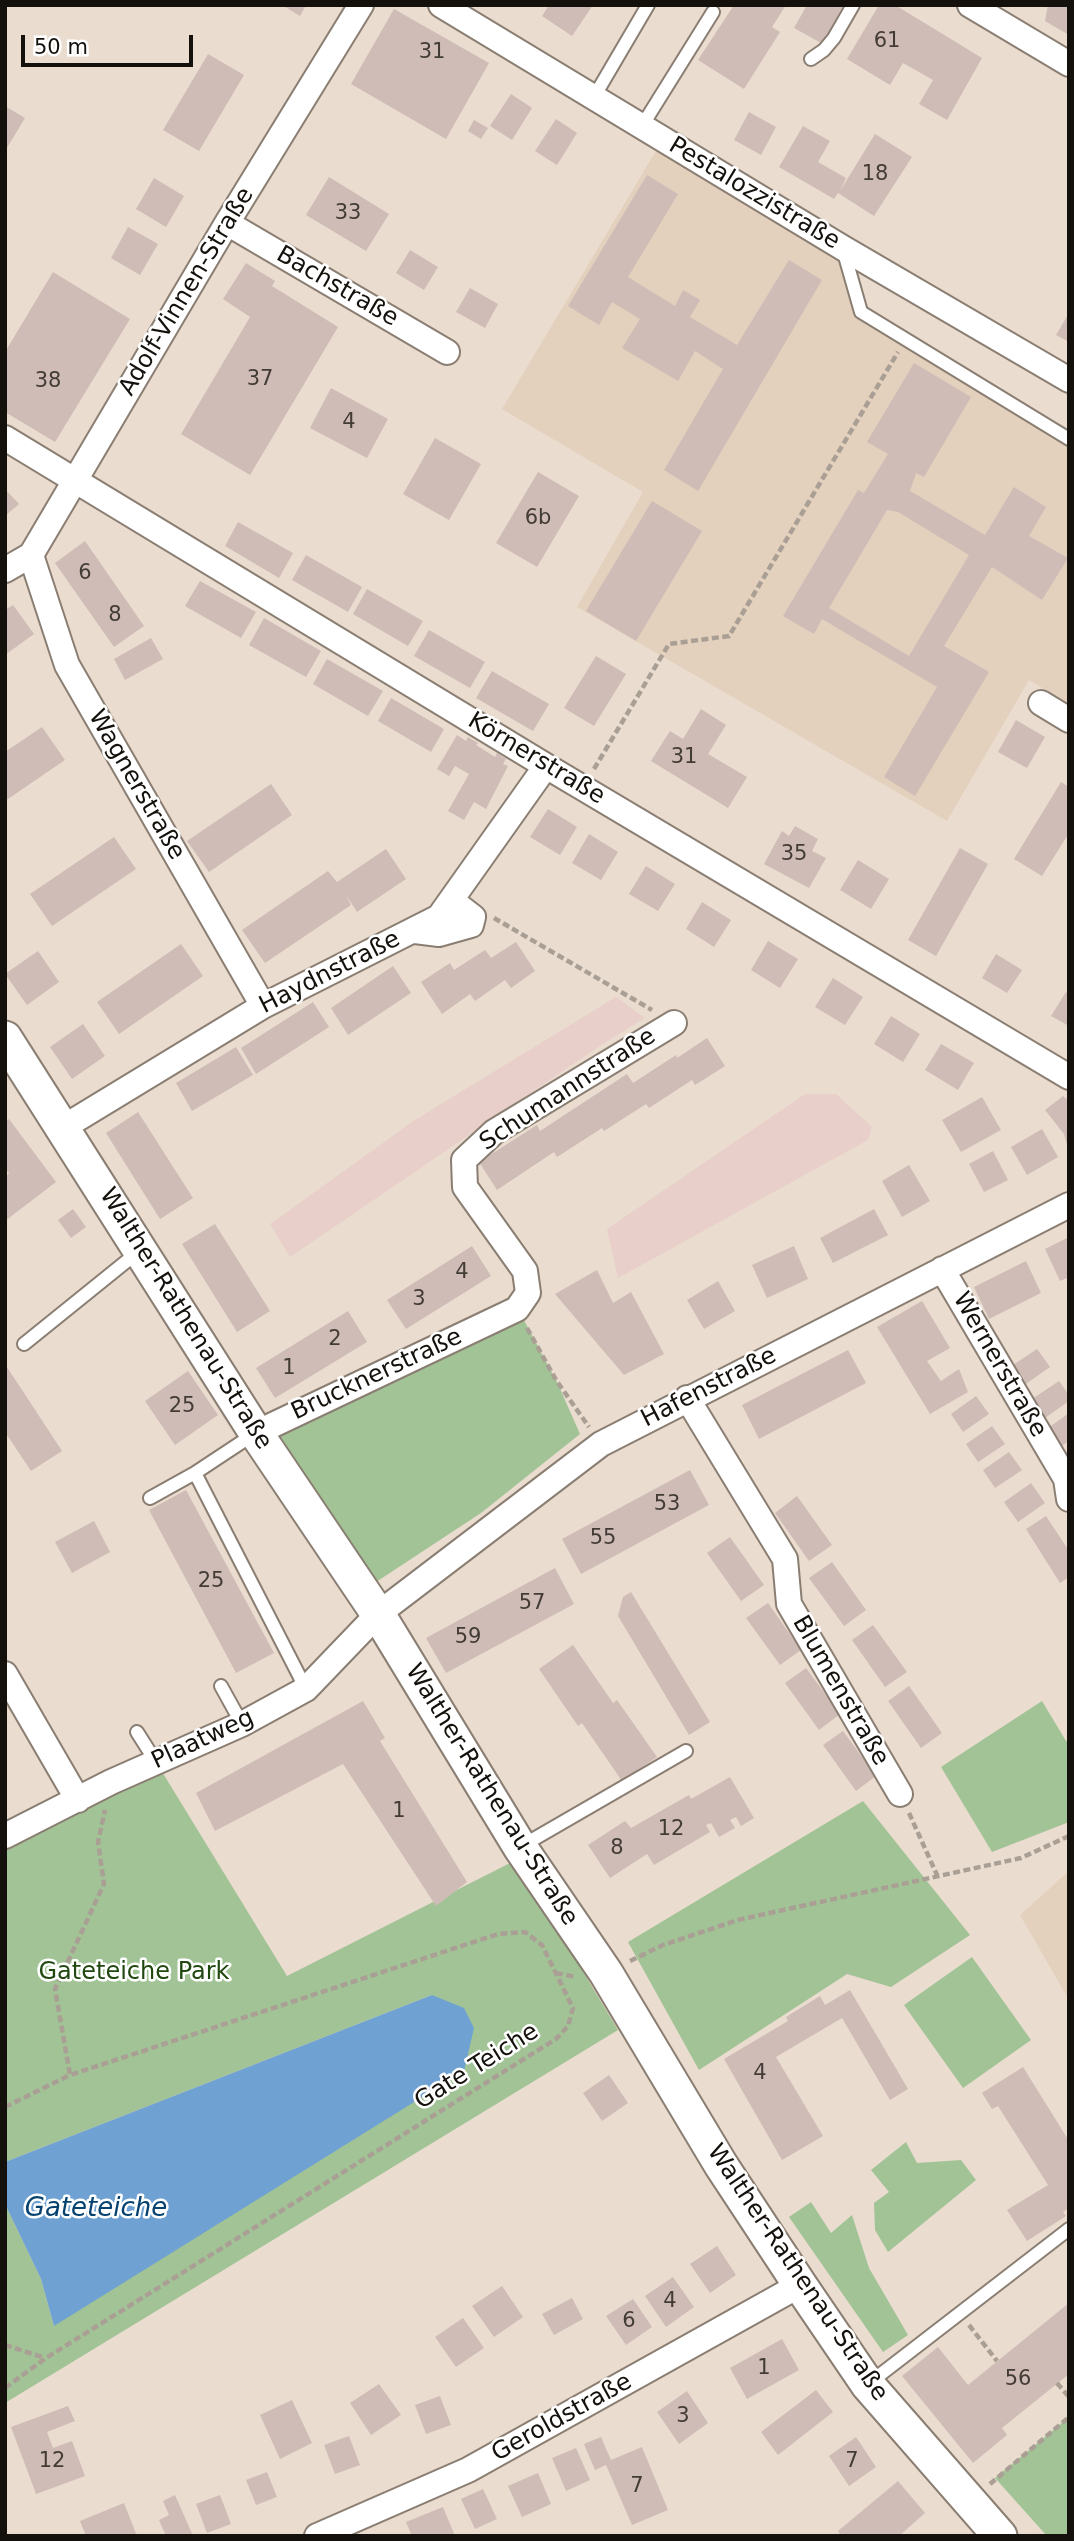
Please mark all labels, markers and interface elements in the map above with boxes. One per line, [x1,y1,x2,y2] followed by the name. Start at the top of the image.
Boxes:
[24,21,196,65] scale bar
[874,29,900,55] house number: 61
[34,35,88,59] text: 50 m
[419,40,445,66] house number: 31
[663,132,845,256] street label: Pestalozzistraße
[862,162,888,188] house number: 18
[113,183,261,401] street label: Adolf-Vinnen-Straße
[335,201,361,227] house number: 33
[271,241,403,333] street label: Bachstraße
[247,367,273,393] house number: 37
[35,369,61,395] house number: 38
[342,410,356,436] house number: 4
[525,506,551,532] house number: 6b
[78,561,92,587] house number: 6
[108,603,122,629] house number: 8
[81,705,191,865] street label: Wagnerstraße
[462,707,610,811] street label: Körnerstraße
[671,745,697,771] house number: 31
[781,842,807,868] house number: 35
[255,925,405,1021] street label: Haydnstraße
[475,1022,661,1158] street label: Schumannstraße
[92,1183,278,1455] street label: Walther-Rathenau-Straße
[455,1260,469,1286] house number: 4
[412,1287,426,1313] house number: 3
[946,1287,1052,1443] street label: Wernerstraße
[287,1323,467,1427] street label: Brucknerstraße
[328,1327,342,1353] house number: 2
[637,1342,781,1434] street label: Hafenstraße
[282,1356,296,1382] house number: 1
[169,1394,195,1420] house number: 25
[654,1492,680,1518] house number: 53
[590,1526,616,1552] house number: 55
[198,1569,224,1595] house number: 25
[519,1591,545,1617] house number: 57
[786,1611,894,1771] street label: Blumenstraße
[455,1625,481,1651] house number: 59
[398,1659,584,1931] street label: Walther-Rathenau-Straße
[147,1704,259,1776] street label: Plaatweg
[392,1799,406,1825] house number: 1
[658,1817,684,1843] house number: 12
[610,1836,624,1862] house number: 8
[39,1959,229,1987] park label: Gateteiche Park
[410,2018,544,2116] street label: Gate Teiche
[753,2061,767,2087] house number: 4
[700,2139,894,2407] street label: Walther-Rathenau-Straße
[25,2193,167,2225] water label: Gateteiche
[663,2289,677,2315] house number: 4
[622,2309,636,2335] house number: 6
[757,2356,771,2382] house number: 1
[1005,2367,1031,2393] house number: 56
[487,2368,637,2468] street label: Geroldstraße
[676,2404,690,2430] house number: 3
[39,2449,65,2475] house number: 12
[845,2449,859,2475] house number: 7
[630,2474,644,2500] house number: 7

